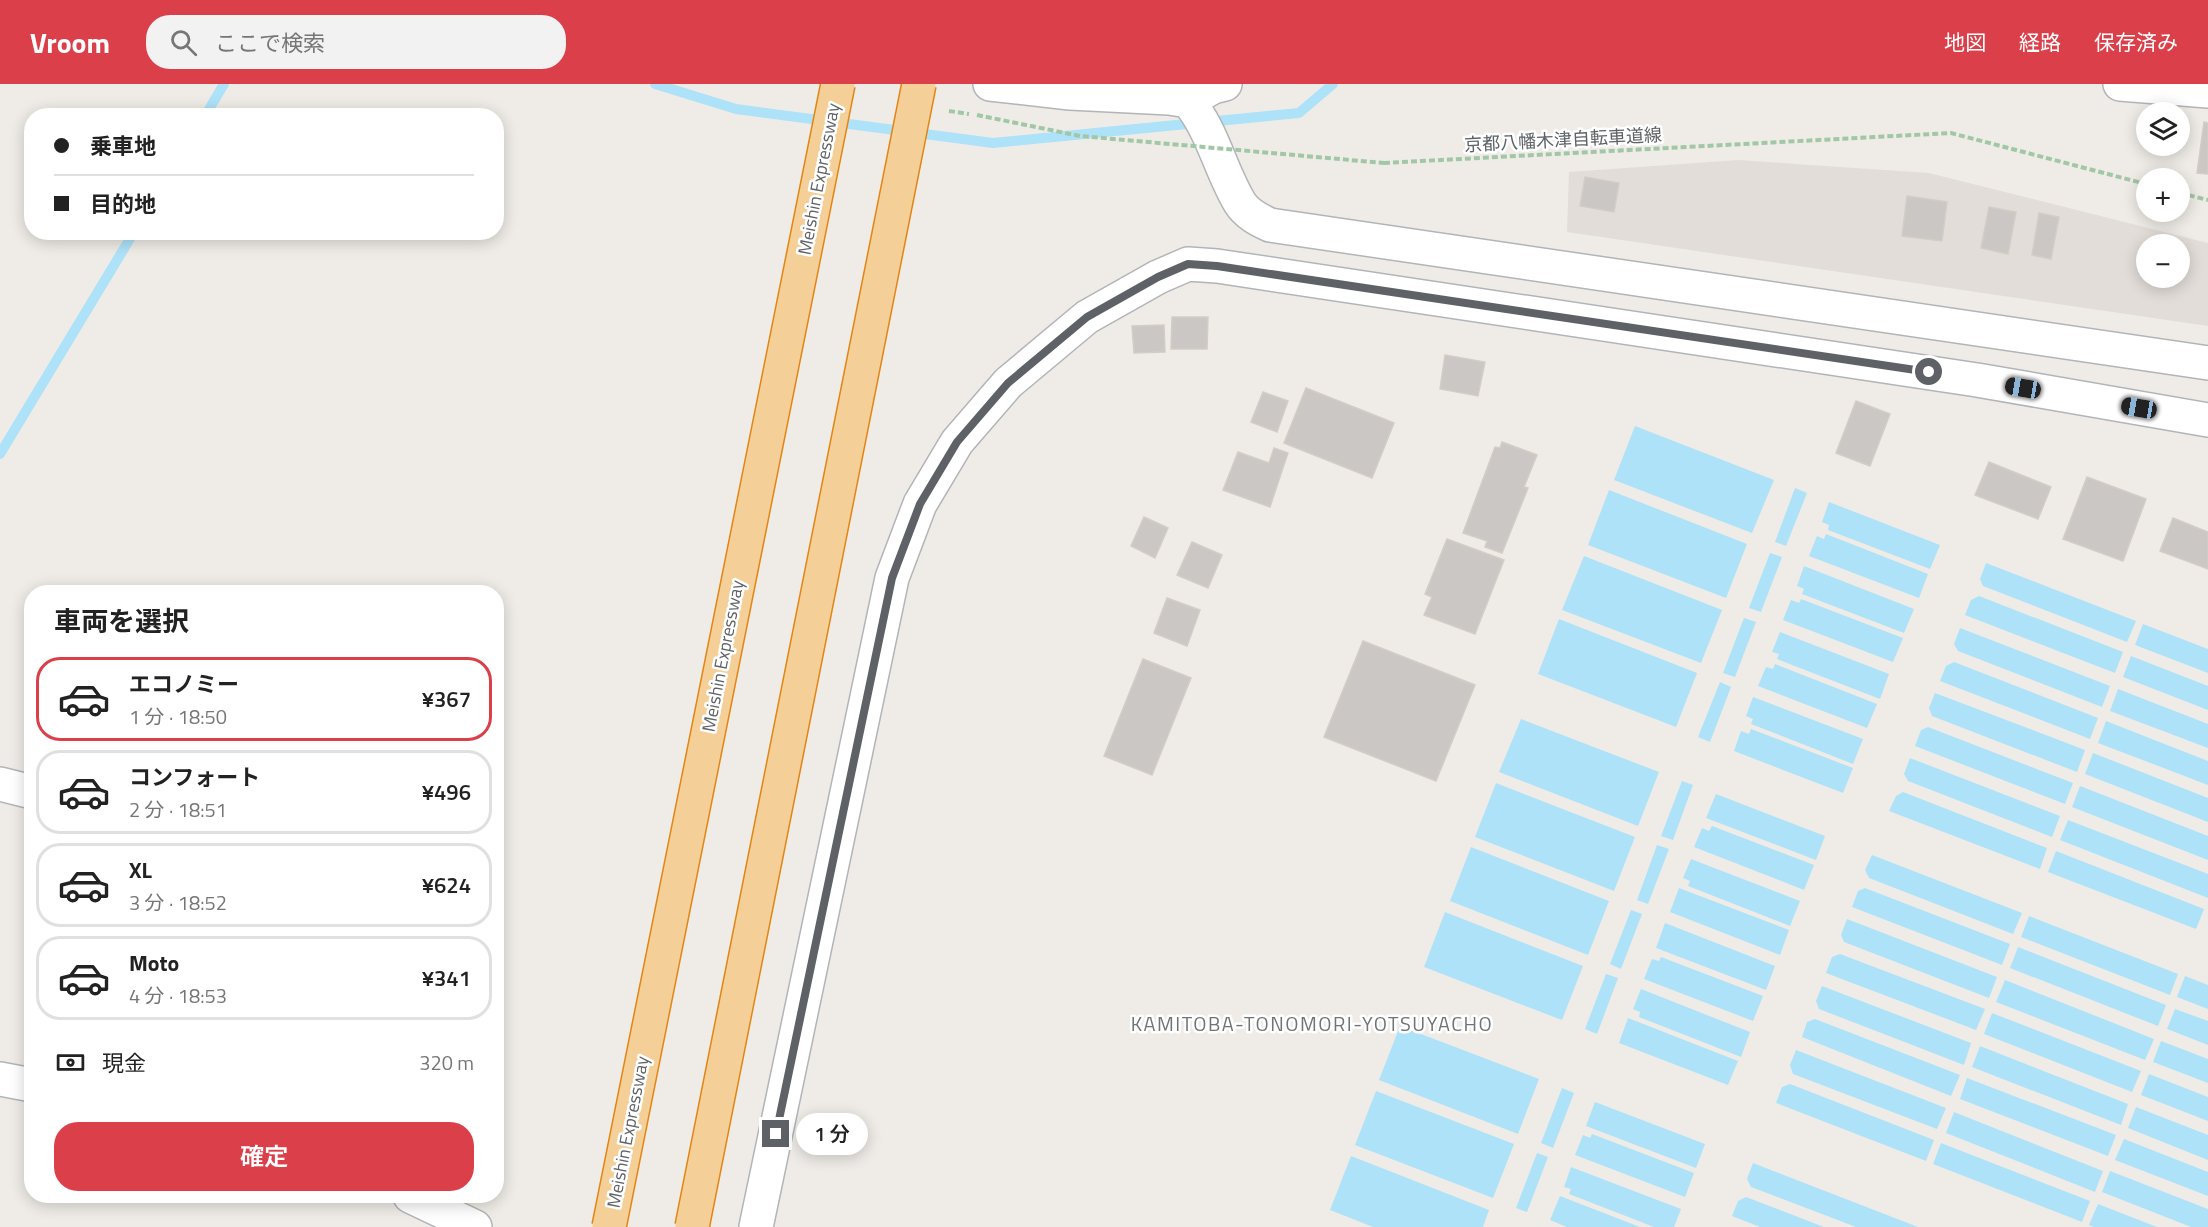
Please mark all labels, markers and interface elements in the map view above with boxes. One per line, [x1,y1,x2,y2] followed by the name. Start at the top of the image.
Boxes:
[146,15,566,69] search box
[30,21,110,64] text: Vroom
[167,26,200,59] icon: search
[215,26,325,60] text: ここで検索
[1944,26,1986,58] text: 地図
[2019,26,2061,58] text: 経路
[2094,26,2178,58] text: 保存済み
[791,100,847,257] street label: Meishin Expressway
[2136,102,2190,288] map controls
[2136,102,2190,156] button: layers
[1463,121,1663,158] street label: 京都八幡木津自転車道線
[90,129,156,163] text: 乗車地
[2136,168,2190,222] button: +
[90,187,156,221] text: 目的地
[2136,234,2190,288] button: −
[1915,358,1942,385] route start
[2004,376,2042,400] car
[2120,396,2158,420] car
[695,577,751,734] street label: Meishin Expressway
[54,600,189,641] text: 車両を選択
[129,667,239,701] text: エコノミー
[57,672,111,726] icon: car
[422,682,471,716] text: ¥367
[129,701,227,732] text: 1 分 · 18:50
[129,760,260,794] text: コンフォート
[57,765,111,819] icon: car
[422,775,471,809] text: ¥496
[129,794,227,825] text: 2 分 · 18:51
[129,853,152,887] text: XL
[57,858,111,912] icon: car
[422,868,471,902] text: ¥624
[129,887,227,918] text: 3 分 · 18:52
[129,946,179,980] text: Moto
[57,951,111,1005] icon: car
[422,961,471,995] text: ¥341
[129,980,227,1011] text: 4 分 · 18:53
[1131,1008,1493,1039] district label: KAMITOBA-TONOMORI-YOTSUYACHO
[54,1046,87,1079] icon: cash
[102,1046,146,1080] text: 現金
[419,1047,474,1078] text: 320 m
[600,1053,656,1210] street label: Meishin Expressway
[797,1113,869,1155] callout: 1 分
[814,1118,850,1149] text: 1 分
[762,1120,789,1147] route end
[54,1122,474,1191] button: 確定

